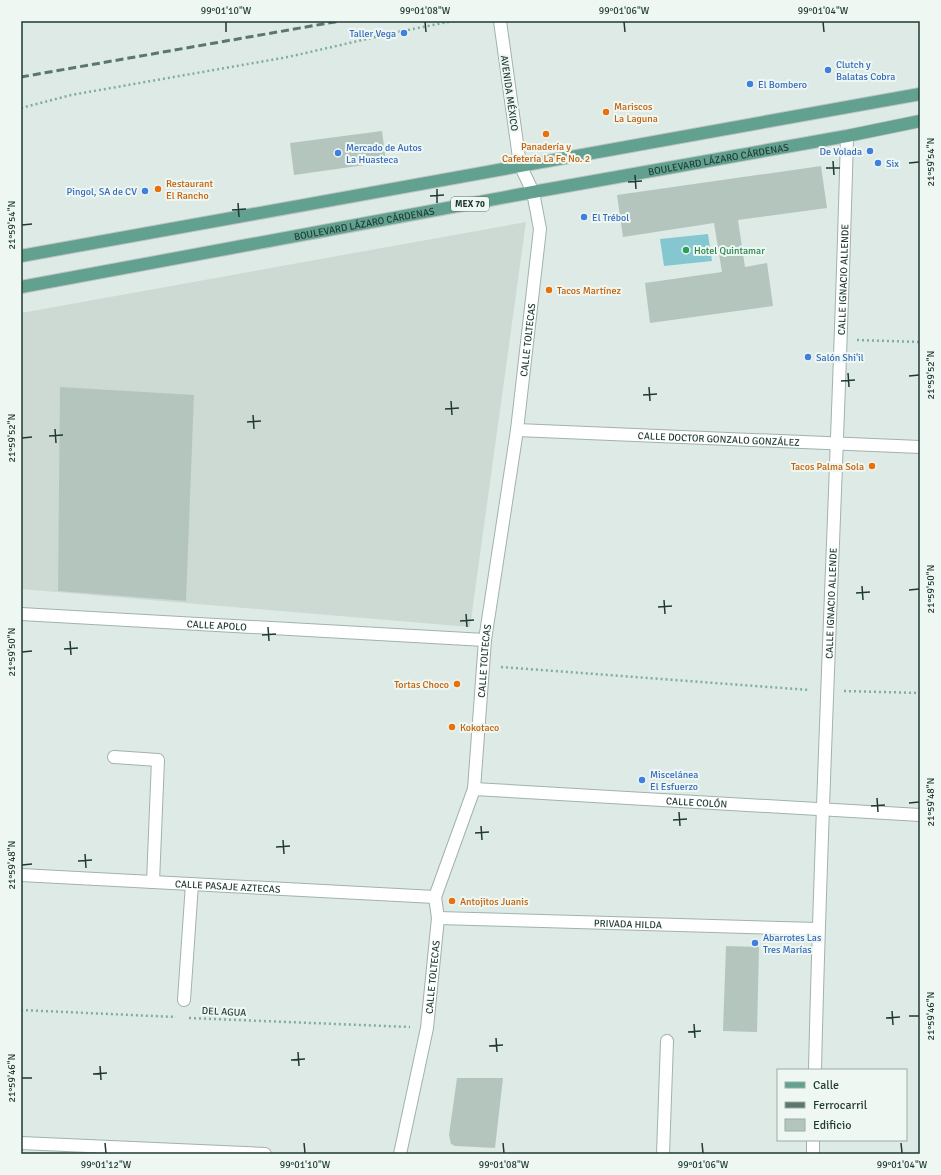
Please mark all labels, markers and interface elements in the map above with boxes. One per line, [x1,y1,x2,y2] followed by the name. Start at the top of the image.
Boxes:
[201,5,252,17] text: 99°01'10"W
[400,5,451,17] text: 99°01'08"W
[599,5,650,17] text: 99°01'06"W
[798,5,849,17] text: 99°01'04"W
[350,28,396,40] place label: Taller Vega
[399,28,409,38] marker: Taller Vega
[498,54,521,132] street label: AVENIDA MÉXICO
[836,59,895,83] place label: Clutch y Balatas Cobra
[823,65,833,75] marker: Clutch y Balatas Cobra
[745,79,755,89] marker: El Bombero
[758,79,807,91] place label: El Bombero
[614,101,658,125] place label: Mariscos La Laguna
[601,107,611,117] marker: Mariscos La Laguna
[541,129,551,139] marker: Panadería y Cafetería La Fe No. 2
[925,138,937,186] text: 21°59'54"N
[502,141,590,165] place label: Panadería y Cafetería La Fe No. 2
[647,141,790,178] street label: BOULEVARD LÁZARO CÁRDENAS
[346,142,423,166] place label: Mercado de Autos La Huasteca
[820,146,862,158] place label: De Volada
[865,146,875,156] marker: De Volada
[333,148,343,158] marker: Mercado de Autos La Huasteca
[873,158,883,168] marker: Six
[886,158,899,170] place label: Six
[166,178,213,202] place label: Restaurant El Rancho
[153,184,163,194] marker: Restaurant El Rancho
[67,186,137,198] place label: Pingol, SA de CV
[140,186,150,196] marker: Pingol, SA de CV
[451,197,489,211] road number: MEX 70
[6,201,18,249] text: 21°59'54"N
[293,205,436,243] street label: BOULEVARD LÁZARO CÁRDENAS
[579,212,589,222] marker: El Trébol
[592,212,629,224] place label: El Trébol
[836,223,852,335] street label: CALLE IGNACIO ALLENDE
[681,245,691,255] marker: Hotel Quintamar
[694,245,765,257] place label: Hotel Quintamar
[544,285,554,295] marker: Tacos Martínez
[557,285,621,297] place label: Tacos Martínez
[518,302,539,377] street label: CALLE TOLTECAS
[925,351,937,399] text: 21°59'52"N
[803,352,813,362] marker: Salón Shi'il
[816,352,864,364] place label: Salón Shi'il
[6,414,18,462] text: 21°59'52"N
[637,430,800,449] street label: CALLE DOCTOR GONZALO GONZÁLEZ
[791,461,864,473] place label: Tacos Palma Sola
[867,461,877,471] marker: Tacos Palma Sola
[823,547,840,659] street label: CALLE IGNACIO ALLENDE
[925,565,937,613] text: 21°59'50"N
[186,618,247,634] street label: CALLE APOLO
[476,623,494,698] street label: CALLE TOLTECAS
[6,628,18,676] text: 21°59'50"N
[394,679,449,691] place label: Tortas Choco
[452,679,462,689] marker: Tortas Choco
[447,722,457,732] marker: Kokotaco
[460,722,499,734] place label: Kokotaco
[650,769,698,793] place label: Miscelánea El Esfuerzo
[637,775,647,785] marker: Miscelánea El Esfuerzo
[925,778,937,826] text: 21°59'48"N
[666,795,727,811] street label: CALLE COLÓN
[6,841,18,889] text: 21°59'48"N
[175,878,281,896] street label: CALLE PASAJE AZTECAS
[447,896,457,906] marker: Antojitos Juanis
[460,896,529,908] place label: Antojitos Juanis
[594,918,662,931] street label: PRIVADA HILDA
[763,932,822,956] place label: Abarrotes Las Tres Marías
[750,938,760,948] marker: Abarrotes Las Tres Marías
[423,939,443,1015] street label: CALLE TOLTECAS
[925,992,937,1040] text: 21°59'46"N
[201,1005,246,1019] street label: DEL AGUA
[6,1054,18,1102] text: 21°59'46"N
[777,1069,907,1141] legend
[813,1078,839,1093] text: Calle
[813,1098,868,1113] text: Ferrocarril
[813,1118,851,1133] text: Edificio
[81,1159,132,1171] text: 99°01'12"W
[280,1159,331,1171] text: 99°01'10"W
[479,1159,530,1171] text: 99°01'08"W
[678,1159,729,1171] text: 99°01'06"W
[877,1159,928,1171] text: 99°01'04"W

